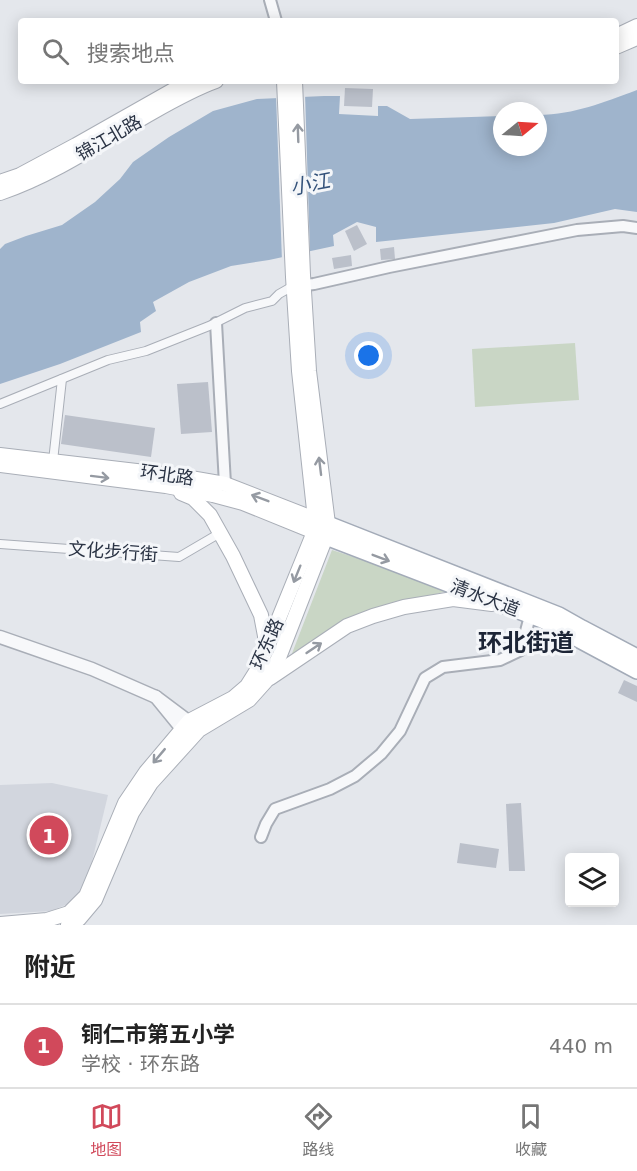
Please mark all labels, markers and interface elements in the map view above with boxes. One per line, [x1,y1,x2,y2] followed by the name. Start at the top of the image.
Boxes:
[18,18,619,84] search box
[39,35,72,68] icon: search
[87,41,175,66] text: 搜索地点
[493,102,547,156] north arrow
[72,110,145,165] street label: 锦江北路
[292,123,304,143] one-way arrow
[288,168,334,200] water label: 小江
[354,341,383,370] your location
[315,457,326,476] one-way arrow
[139,460,195,489] street label: 环北路
[89,472,109,483] one-way arrow
[252,491,270,502] one-way arrow
[67,538,159,565] street label: 文化步行街
[371,554,390,565] one-way arrow
[291,564,302,583] one-way arrow
[448,575,523,620] street label: 清水大道
[246,615,287,673] street label: 环东路
[478,629,574,657] district label: 环北街道
[306,642,322,654] one-way arrow
[153,748,166,764] one-way arrow
[29,812,68,858] pin: 1
[565,853,619,907] map controls
[565,853,619,907] button: layers
[24,952,76,982] text: 附近
[81,1022,235,1047] text: 铜仁市第五小学
[37,1034,50,1058] text: 1
[549,1034,613,1058] text: 440 m
[81,1052,200,1076] text: 学校 · 环东路
[90,1100,123,1160] tab: 地图
[302,1100,335,1160] tab: 路线
[514,1100,547,1160] tab: 收藏

